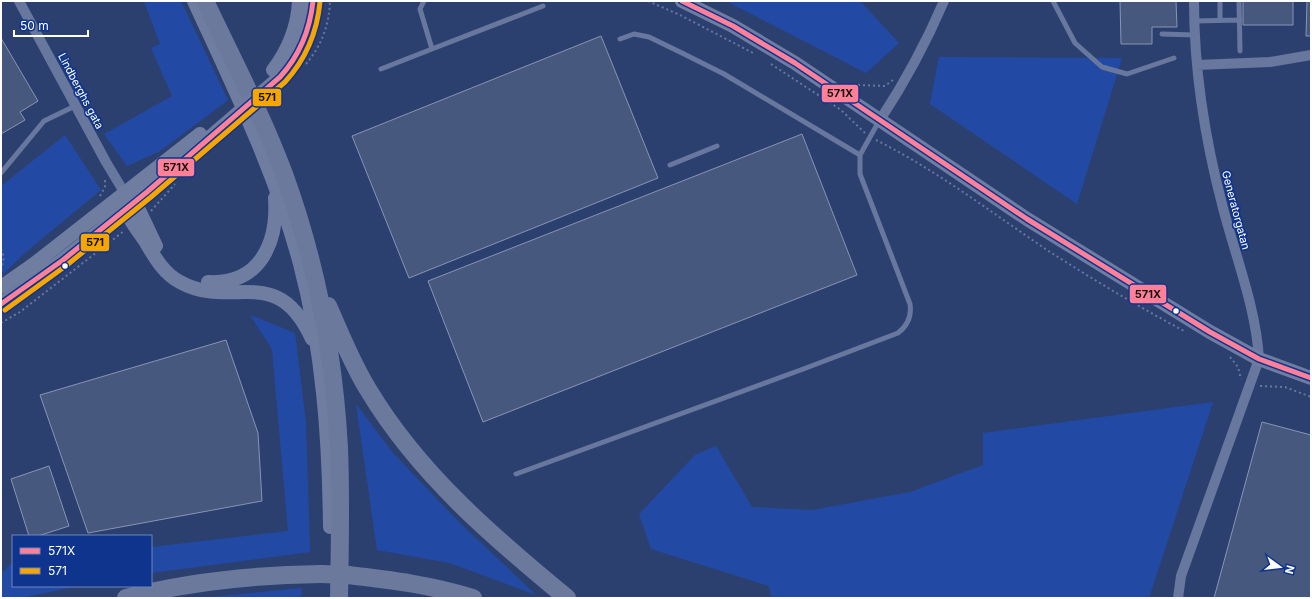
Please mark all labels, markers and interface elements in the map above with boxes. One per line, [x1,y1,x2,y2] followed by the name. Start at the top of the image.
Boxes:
[14,12,88,38] scale bar
[20,18,49,33] text: 50 m
[55,51,107,131] street label: Lindberghs gata
[821,84,859,103] line badge: 571X
[827,86,853,100] text: 571X
[252,88,282,107] line badge: 571
[258,90,276,104] text: 571
[157,158,195,177] line badge: 571X
[163,160,189,174] text: 571X
[1219,169,1253,251] street label: Generatorgatan
[80,233,110,252] line badge: 571
[86,235,104,249] text: 571
[60,261,70,271] unlabelled marker
[1129,284,1167,304] line badge: 571X
[1135,287,1161,301] text: 571X
[1171,306,1181,316] unlabelled marker
[12,535,152,587] legend
[48,543,75,558] text: 571X
[1260,547,1300,587] north arrow
[48,563,67,578] text: 571
[1282,564,1298,575] text: N

